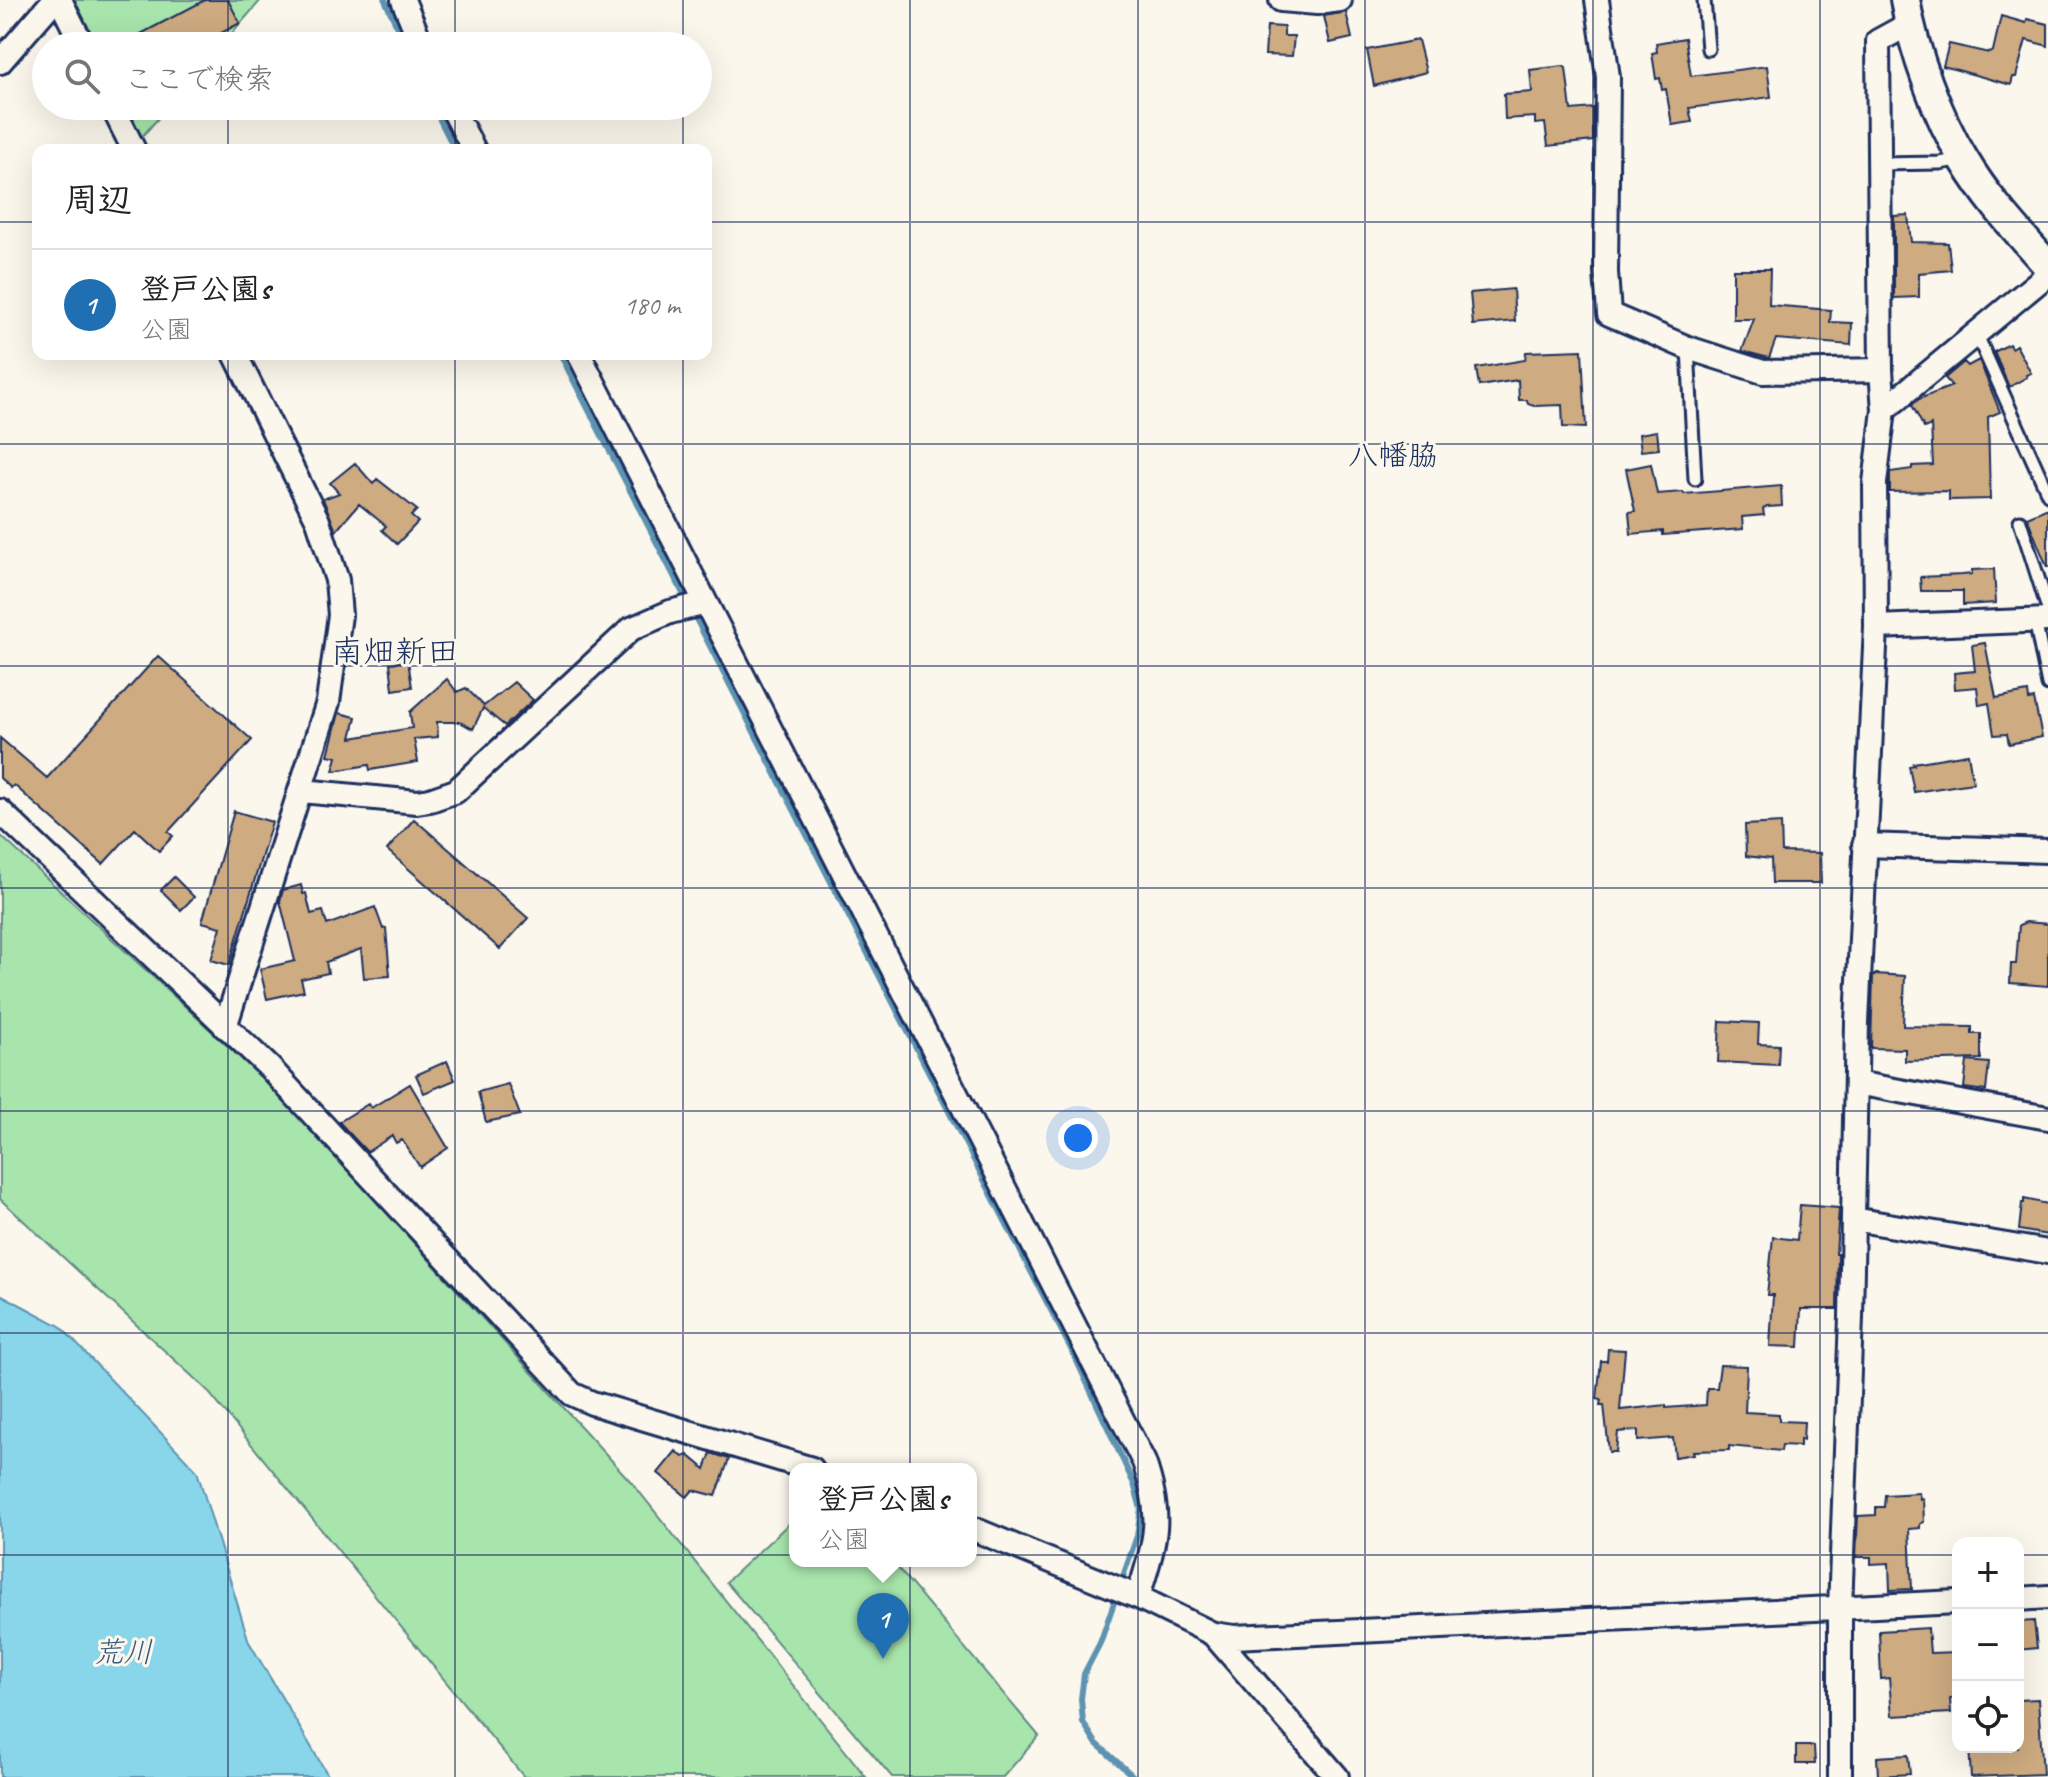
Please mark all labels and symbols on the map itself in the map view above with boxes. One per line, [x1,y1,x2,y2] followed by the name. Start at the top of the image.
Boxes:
[1348,436,1438,474] district label: 八幡脇
[331,631,459,672] district label: 南畑新田
[1058,1118,1098,1158] your location
[857,1593,909,1659] pin: 1
[93,1633,153,1671] water label: 荒川

